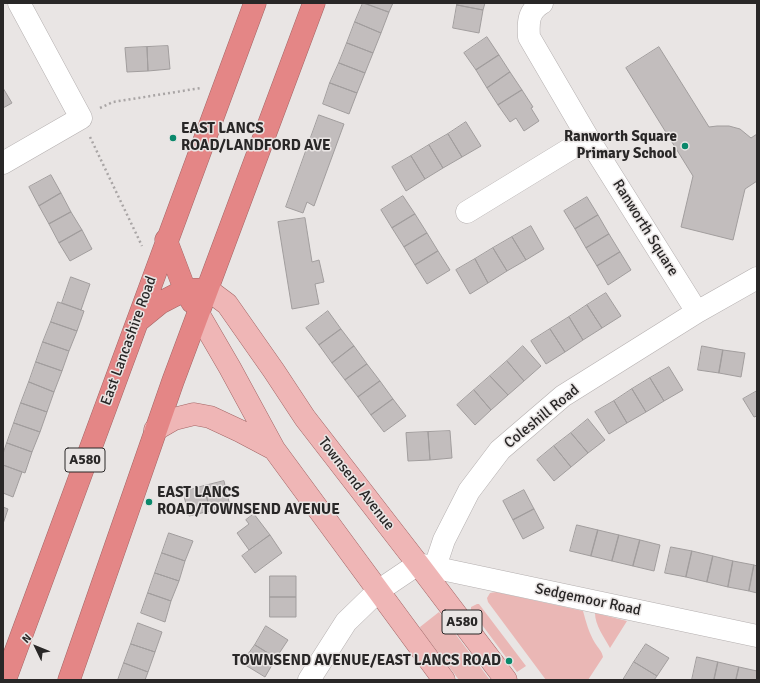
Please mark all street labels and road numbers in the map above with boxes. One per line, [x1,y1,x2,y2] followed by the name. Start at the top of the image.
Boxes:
[608,176,682,280] street label: Ranworth Square
[97,274,161,408] street label: East Lancashire Road
[501,381,583,453] street label: Coleshill Road
[314,434,398,534] street label: Townsend Avenue
[65,448,105,472] road number: A580
[533,580,643,620] street label: Sedgemoor Road
[442,610,482,634] road number: A580

